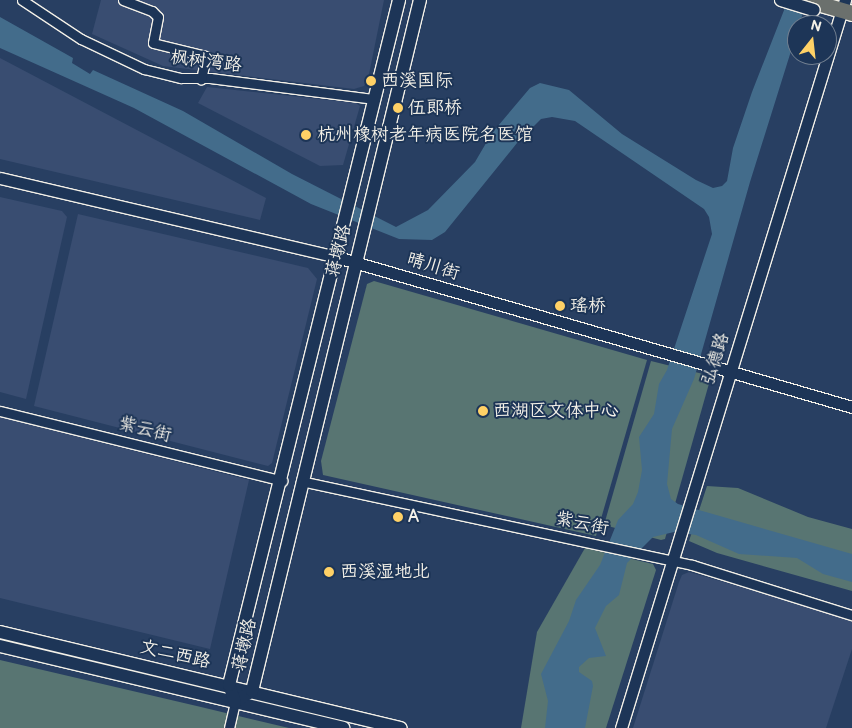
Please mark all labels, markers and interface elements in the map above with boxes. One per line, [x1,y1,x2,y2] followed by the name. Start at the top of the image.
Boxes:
[787,15,837,65] north arrow
[809,16,823,36] text: N
[169,47,243,77] street label: 枫树湾路
[381,70,453,92] place label: 西溪国际
[365,75,377,87] marker: 西溪国际
[408,97,462,119] place label: 伍郎桥
[392,102,404,114] marker: 伍郎桥
[317,124,533,146] place label: 杭州橡树老年病医院名医馆
[299,128,313,142] marker: 杭州橡树老年病医院名医馆
[322,222,356,280] street label: 蒋墩路
[404,249,462,285] street label: 晴川街
[570,295,606,317] place label: 瑶桥
[554,300,566,312] marker: 瑶桥
[698,330,734,388] street label: 弘德路
[493,400,619,422] place label: 西湖区文体中心
[477,405,489,417] marker: 西湖区文体中心
[116,413,174,447] street label: 紫云街
[408,506,419,528] place label: A
[553,508,611,540] street label: 紫云街
[392,511,404,523] marker: A
[340,561,430,583] place label: 西溪湿地北
[322,565,336,579] marker: 西溪湿地北
[228,616,262,674] street label: 蒋墩路
[137,636,213,674] street label: 文二西路

